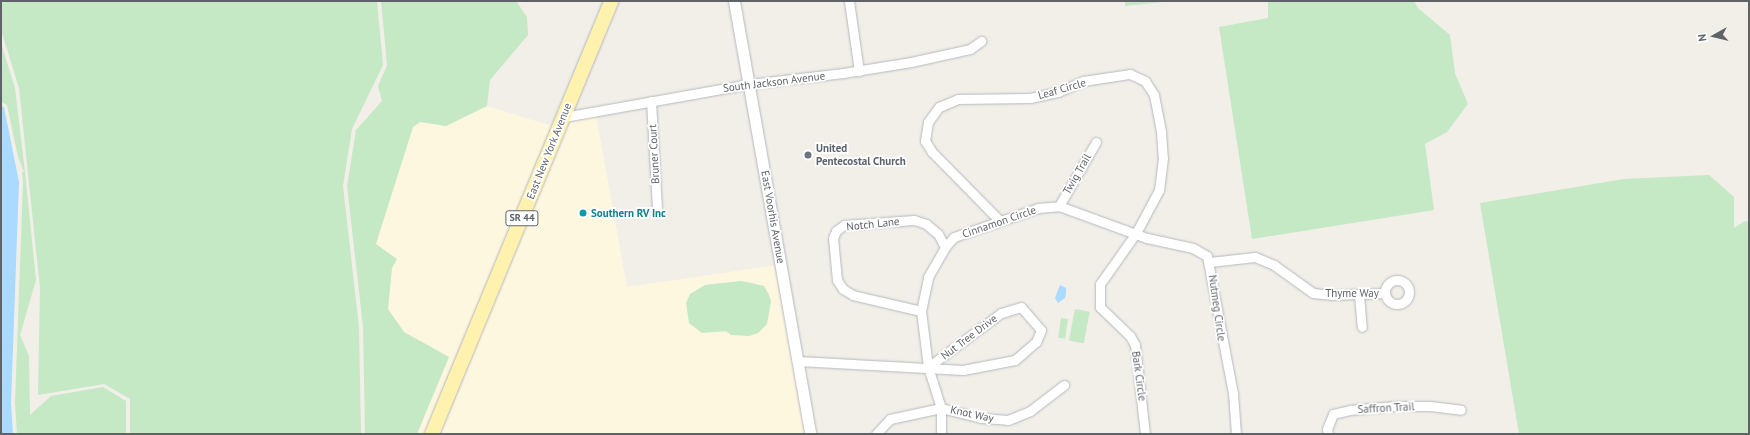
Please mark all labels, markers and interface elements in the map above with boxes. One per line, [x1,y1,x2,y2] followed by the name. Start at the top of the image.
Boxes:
[1694,16,1734,56] north arrow
[1695,33,1710,42] text: N
[722,69,826,95] street label: South Jackson Avenue
[1037,76,1087,102] street label: Leaf Circle
[523,100,575,202] street label: East New York Avenue
[646,124,662,184] street label: Bruner Court
[816,142,906,168] place label: United Pentecostal Church
[803,150,813,160] marker: United Pentecostal Church
[1060,151,1094,197] street label: Twig Trail
[758,169,788,265] street label: East Voorhis Avenue
[960,203,1038,241] street label: Cinnamon Circle
[591,206,666,220] place label: Southern RV Inc
[578,208,588,218] marker: Southern RV Inc
[505,210,539,226] road number: SR 44
[846,215,900,233] street label: Notch Lane
[1206,274,1228,342] street label: Nutmeg Circle
[1325,286,1379,300] street label: Thyme Way
[938,311,1000,363] street label: Nut Tree Drive
[1129,350,1149,402] street label: Bark Circle
[1357,400,1415,416] street label: Saffron Trail
[949,403,995,425] street label: Knot Way

